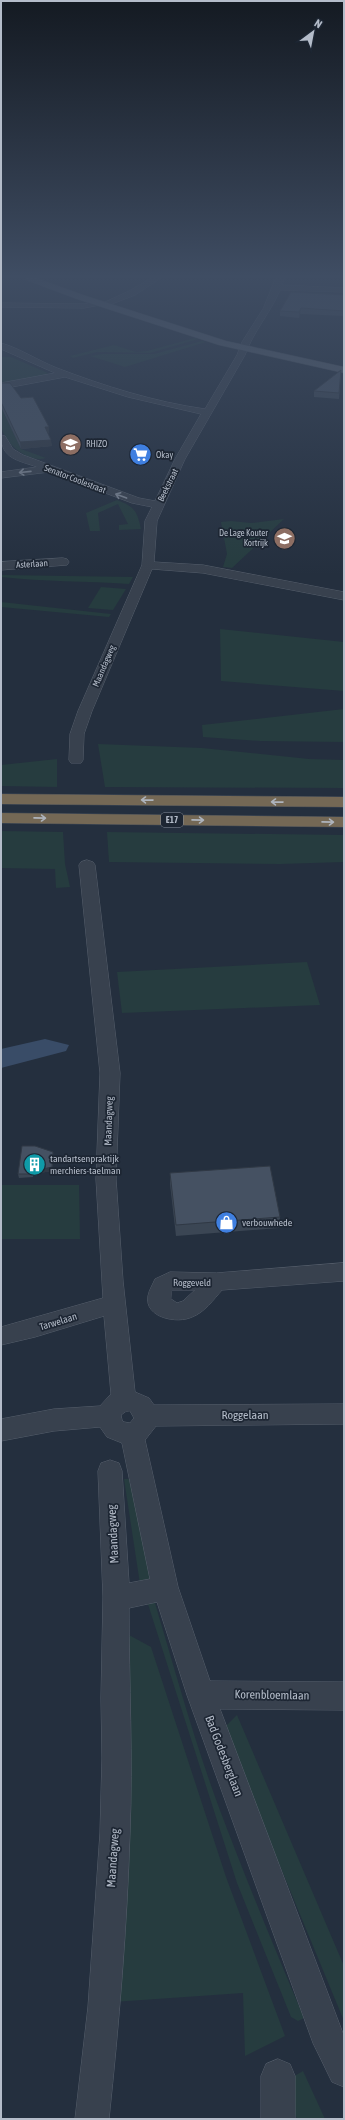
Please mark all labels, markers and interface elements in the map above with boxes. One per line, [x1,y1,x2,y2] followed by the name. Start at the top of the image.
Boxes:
[293,12,333,52] north arrow
[312,17,324,30] text: N
[57,431,83,457] school or university icon: RHIZO
[86,439,107,449] place label: RHIZO
[127,442,153,468] supermarket icon: Okay
[156,450,173,460] place label: Okay
[43,463,108,495] street label: Senator Coolestraat
[156,466,180,503] street label: Beekstraat
[19,468,32,476] one-way arrow
[115,491,127,499] one-way arrow
[271,525,297,551] school or university icon: De Lage Kouter Kortrijk
[219,528,268,548] place label: De Lage Kouter Kortrijk
[16,558,48,570] street label: Asterlaan
[91,644,117,688] street label: Maandagweg
[141,796,154,804] one-way arrow
[271,798,284,806] one-way arrow
[161,813,183,827] road number: E17
[33,815,46,822] one-way arrow
[191,816,204,824] one-way arrow
[321,818,334,825] one-way arrow
[102,1096,115,1146] street label: Maandagweg
[22,1151,48,1177] building icon: tandartsenpraktijk merchiers-taelman
[50,1153,121,1176] place label: tandartsenpraktijk merchiers-taelman
[213,1209,239,1235] shop icon: verbouwhede
[242,1217,293,1228] place label: verbouwhede
[173,1277,211,1288] street label: Roggeveld
[38,1311,78,1332] street label: Tarwelaan
[221,1408,269,1422] street label: Roggelaan
[104,1503,122,1564] street label: Maandagweg
[235,1687,309,1703] street label: Korenbloemlaan
[202,1714,246,1798] street label: Bad Godesberglaan
[104,1827,122,1888] street label: Maandagweg

